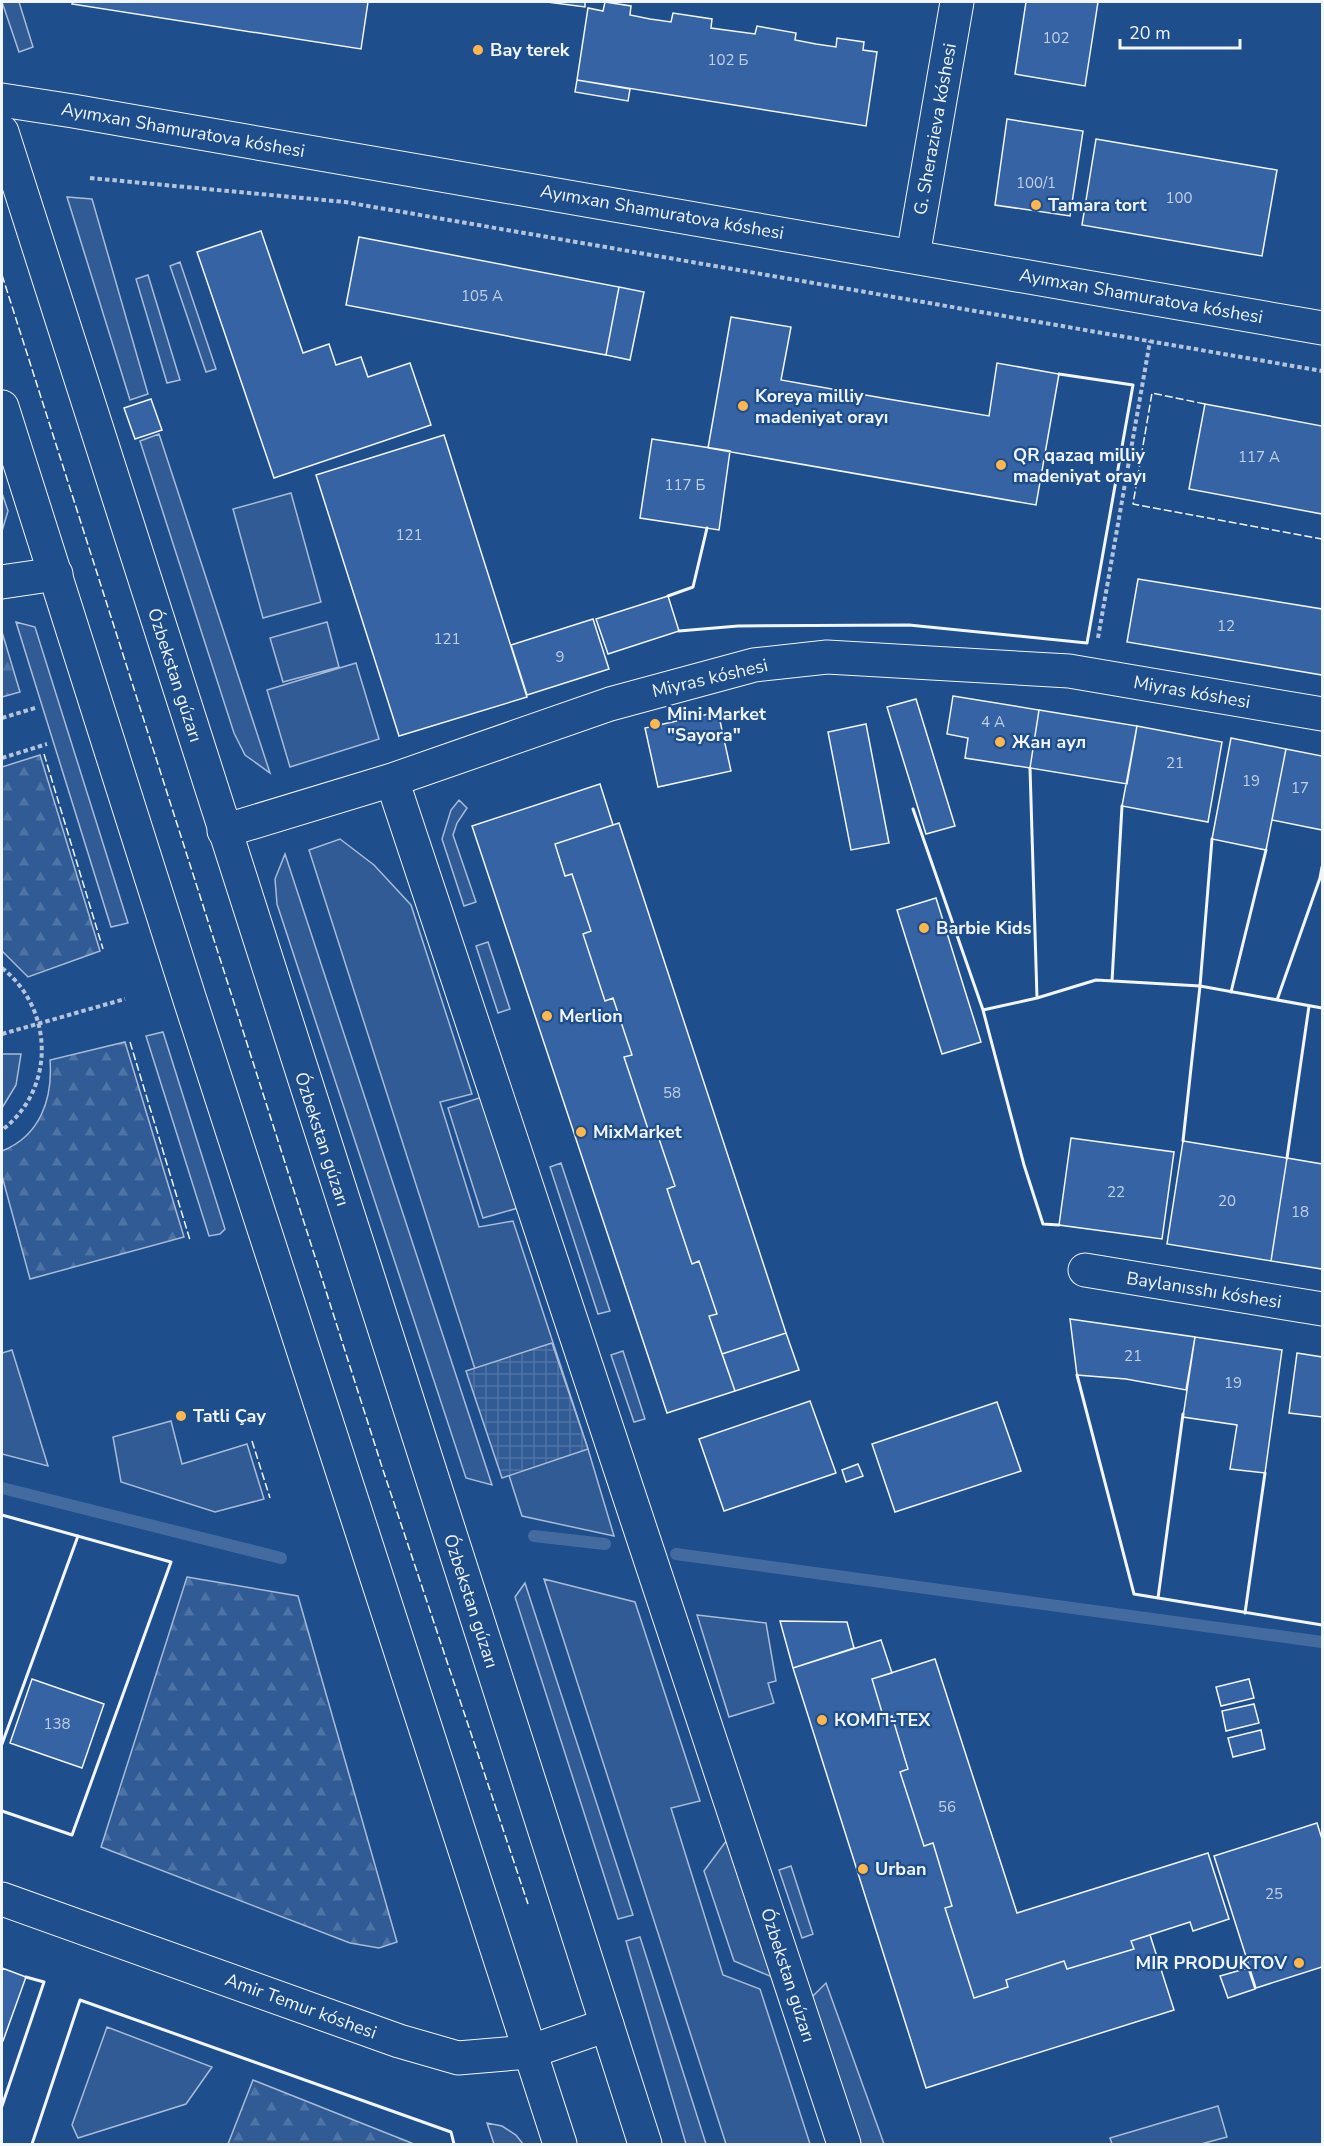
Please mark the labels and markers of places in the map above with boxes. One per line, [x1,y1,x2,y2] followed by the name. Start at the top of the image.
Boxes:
[490,38,570,62] place label: Bay terek
[471,43,485,57] marker: Bay terek
[1048,193,1147,217] place label: Tamara tort
[1029,198,1043,212] marker: Tamara tort
[755,384,888,429] place label: Koreya milliy madeniyat orayı
[736,399,750,413] marker: Koreya milliy madeniyat orayı
[1013,443,1146,488] place label: QR qazaq milliy madeniyat orayı
[994,458,1008,472] marker: QR qazaq milliy madeniyat orayı
[667,702,766,747] place label: Mini Market "Sayora"
[648,717,662,731] marker: Mini Market "Sayora"
[1012,730,1086,754] place label: Жан аул
[993,735,1007,749] marker: Жан аул
[936,916,1032,940] place label: Barbie Kids
[917,921,931,935] marker: Barbie Kids
[559,1004,623,1028] place label: Merlion
[540,1009,554,1023] marker: Merlion
[593,1120,682,1144] place label: MixMarket
[574,1125,588,1139] marker: MixMarket
[193,1404,266,1428] place label: Tatli Çay
[174,1409,188,1423] marker: Tatli Çay
[834,1708,931,1732] place label: КОМП-ТЕХ
[815,1713,829,1727] marker: КОМП-ТЕХ
[875,1857,927,1881] place label: Urban
[856,1862,870,1876] marker: Urban
[1136,1951,1288,1975] place label: MIR PRODUKTOV
[1292,1956,1306,1970] marker: MIR PRODUKTOV

